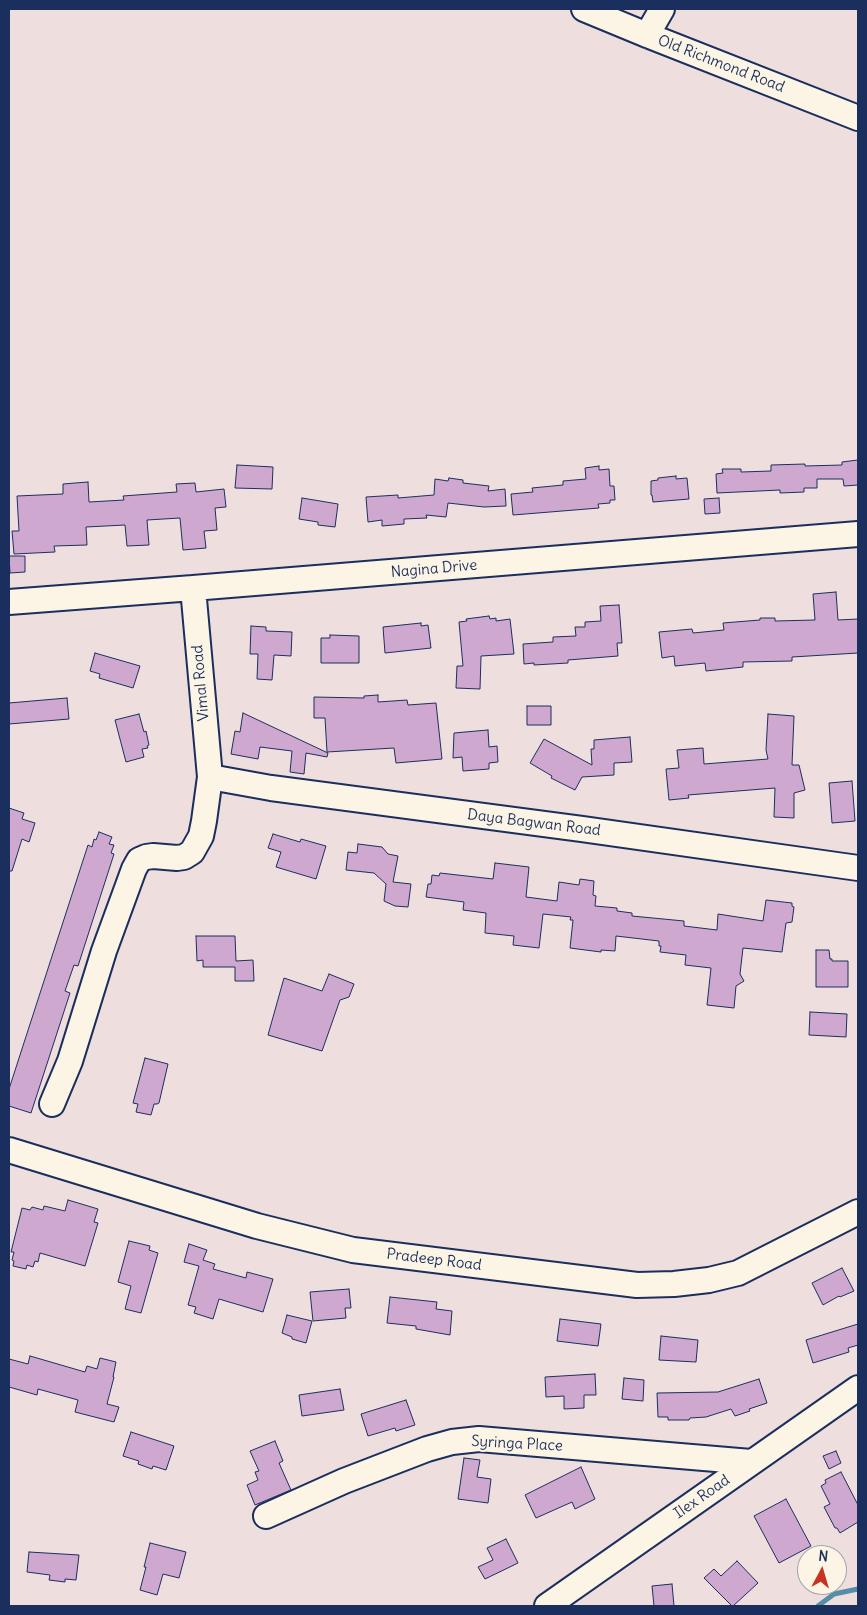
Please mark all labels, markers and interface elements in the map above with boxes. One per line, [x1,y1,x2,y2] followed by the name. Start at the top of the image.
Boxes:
[655,32,787,96] street label: Old Richmond Road
[390,556,478,582] street label: Nagina Drive
[189,644,213,722] street label: Vimal Road
[466,806,602,840] street label: Daya Bagwan Road
[385,1245,483,1275] street label: Pradeep Road
[471,1433,563,1455] street label: Syringa Place
[671,1471,733,1523] street label: Ilex Road
[797,1545,847,1595] north arrow
[818,1547,829,1566] text: N

